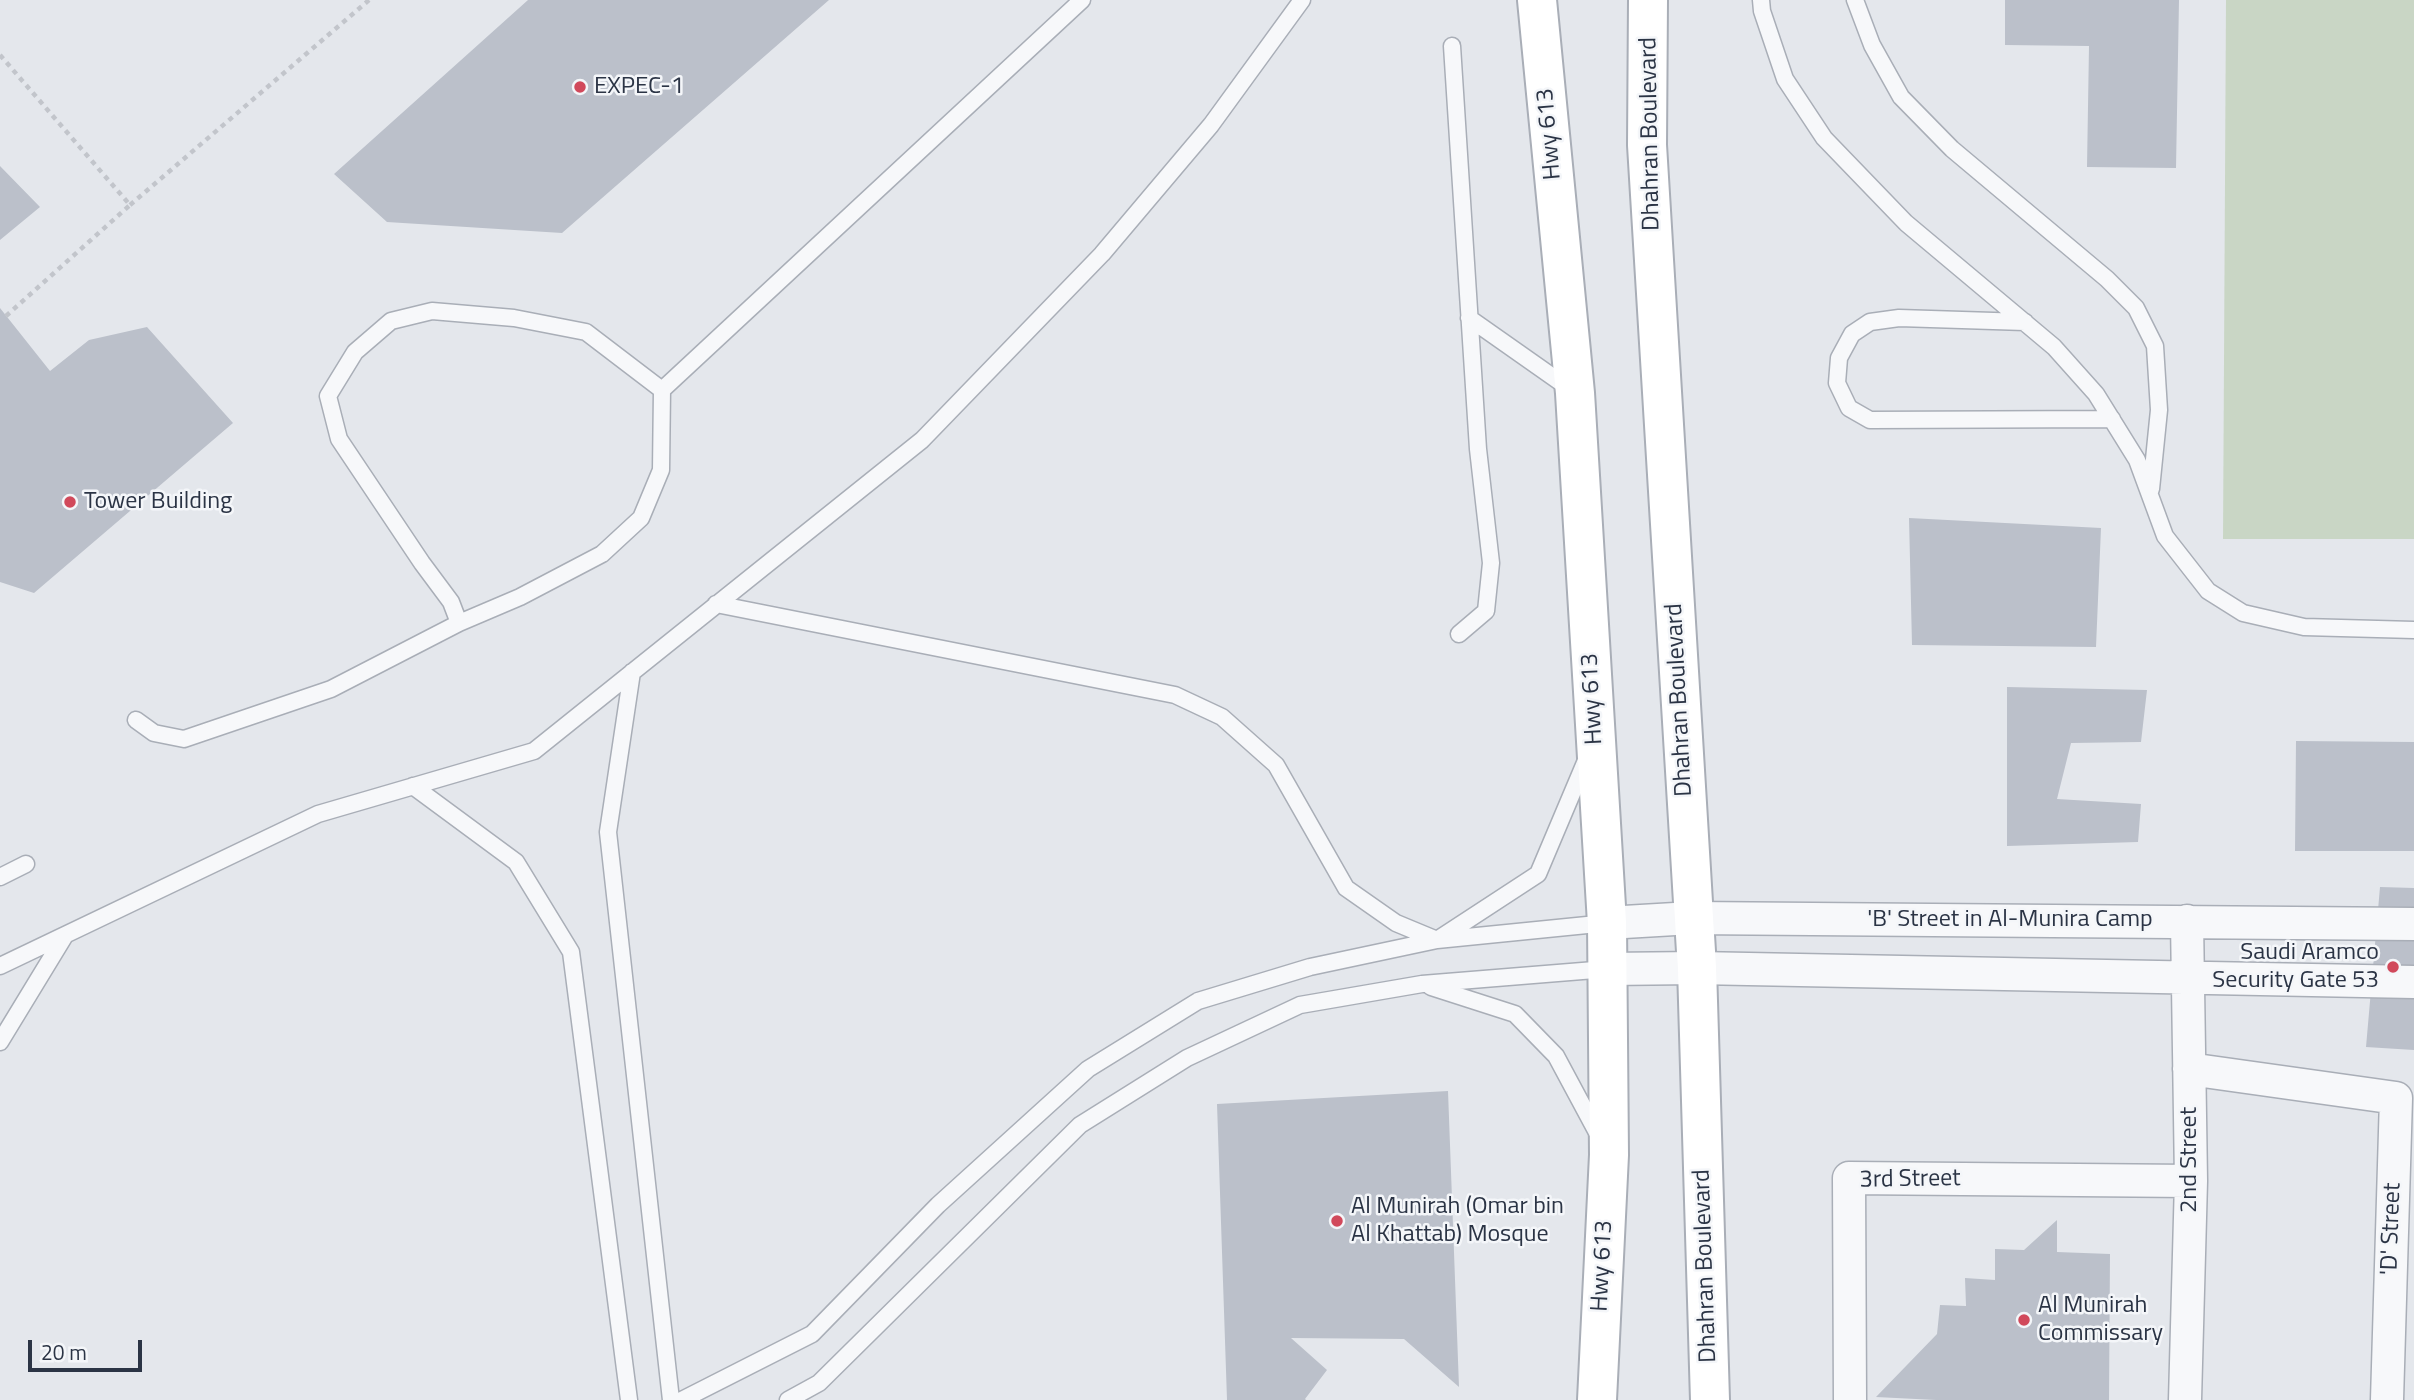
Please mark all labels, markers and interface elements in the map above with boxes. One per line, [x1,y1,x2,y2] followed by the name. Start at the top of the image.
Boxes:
[1635,37,1667,231] street label: Dhahran Boulevard
[594,73,684,101] place label: EXPEC-1
[572,79,588,95] marker: EXPEC-1
[1532,87,1568,181] street label: Hwy 613
[84,488,232,516] place label: Tower Building
[62,494,78,510] marker: Tower Building
[1661,603,1699,797] street label: Dhahran Boulevard
[1576,652,1610,746] street label: Hwy 613
[1867,906,2153,934] street label: 'B' Street in Al-Munira Camp
[2212,939,2379,995] place label: Saudi Aramco Security Gate 53
[2385,959,2401,975] marker: Saudi Aramco Security Gate 53
[2176,1107,2204,1213] street label: 2nd Street
[1859,1165,1961,1195] street label: 3rd Street
[1688,1169,1724,1363] street label: Dhahran Boulevard
[2376,1182,2408,1276] street label: 'D' Street
[1351,1193,1564,1249] place label: Al Munirah (Omar bin Al Khattab) Mosque
[1329,1213,1345,1229] marker: Al Munirah (Omar bin Al Khattab) Mosque
[1586,1219,1620,1313] street label: Hwy 613
[2038,1292,2163,1348] place label: Al Munirah Commissary
[2016,1312,2032,1328] marker: Al Munirah Commissary
[32,1326,145,1370] scale bar
[41,1336,87,1368] text: 20 m

